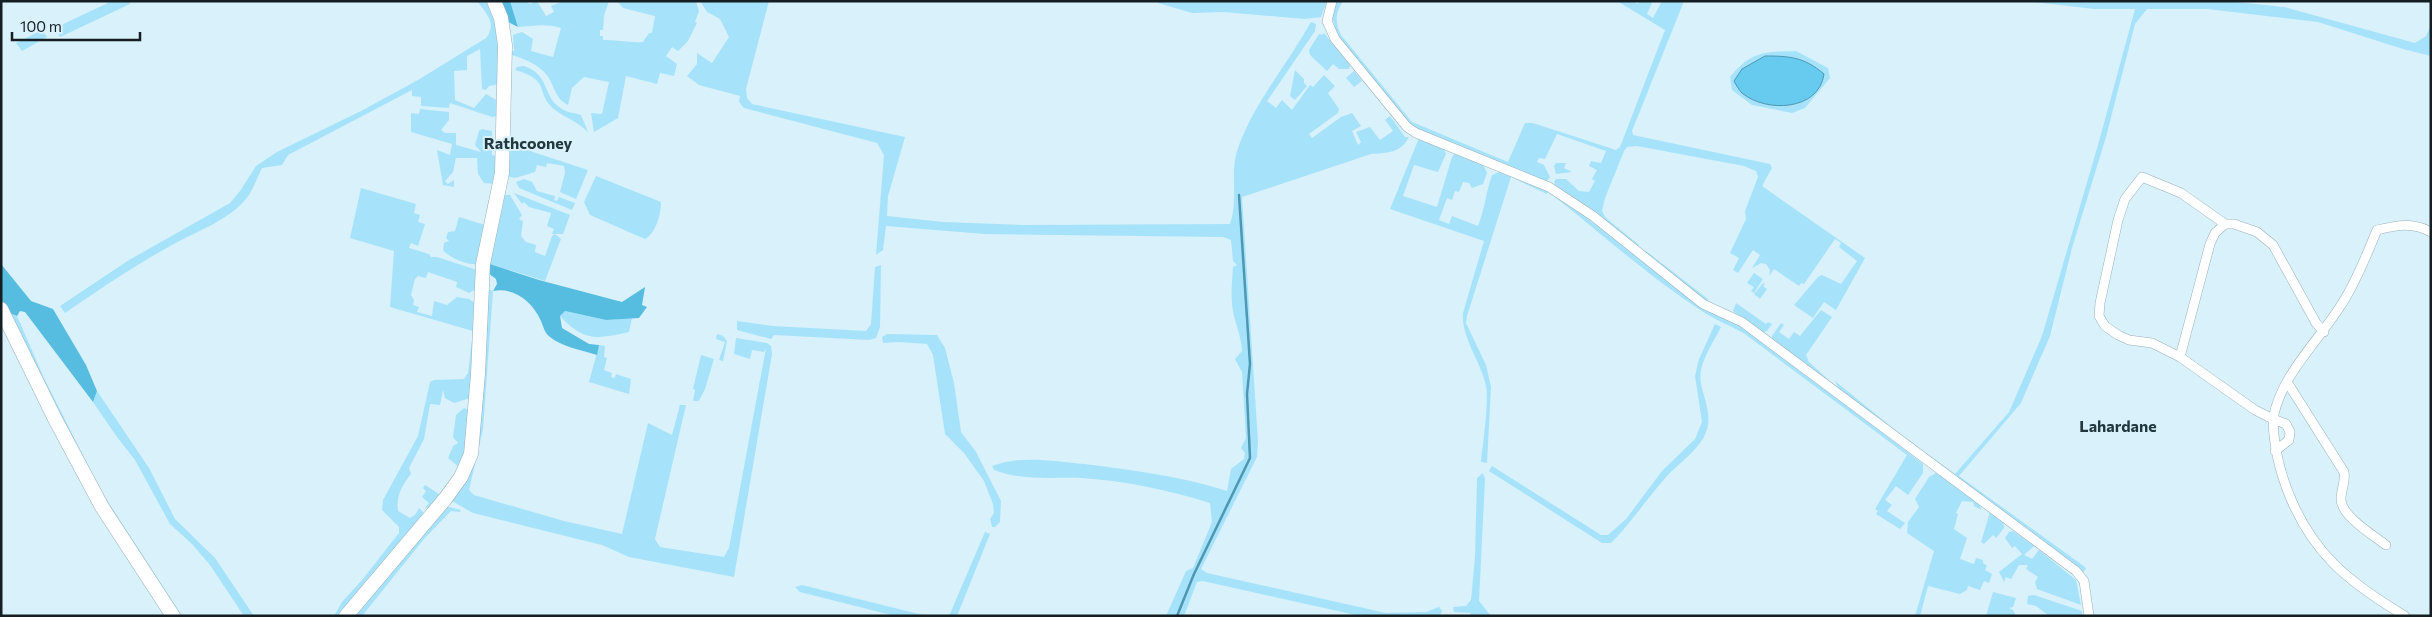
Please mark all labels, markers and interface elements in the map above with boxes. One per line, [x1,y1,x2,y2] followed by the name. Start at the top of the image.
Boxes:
[12,10,140,42] scale bar
[20,17,62,35] text: 100 m
[484,133,572,152] district label: Rathcooney
[2079,416,2157,435] district label: Lahardane

